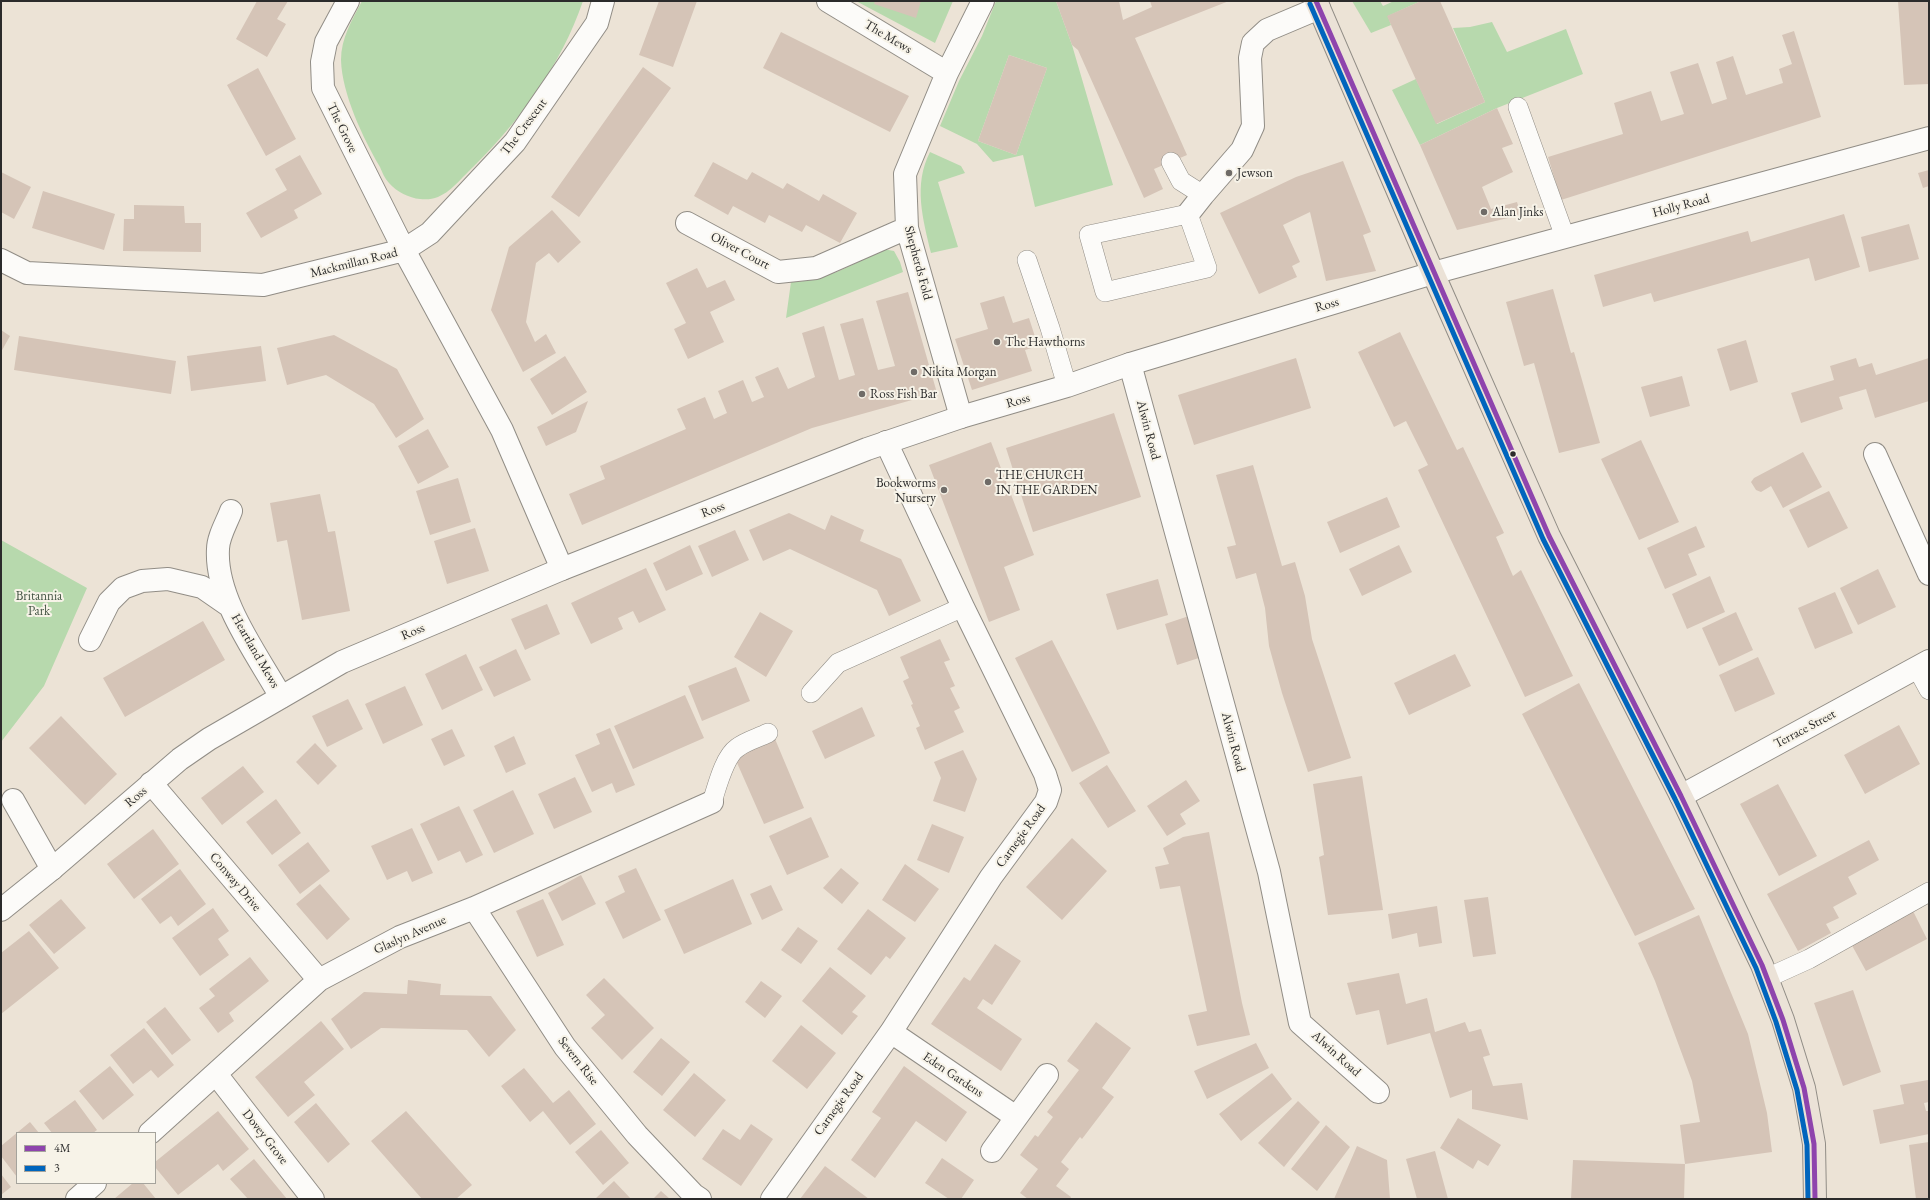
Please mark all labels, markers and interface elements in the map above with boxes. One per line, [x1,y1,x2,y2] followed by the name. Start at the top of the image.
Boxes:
[861,17,915,57] street label: The Mews
[498,96,550,158] street label: The Crescent
[323,101,361,155] street label: The Grove
[1237,165,1273,181] place label: Jewson
[1224,168,1234,178] marker: Jewson
[1651,191,1711,221] street label: Holly Road
[1492,204,1544,220] place label: Alan Jinks
[1479,207,1489,217] marker: Alan Jinks
[901,224,935,302] street label: Shepherds Fold
[708,229,772,273] street label: Oliver Court
[309,245,399,281] street label: Mackmillan Road
[1313,294,1341,316] street label: Ross
[1005,334,1085,350] place label: The Hawthorns
[992,337,1002,347] marker: The Hawthorns
[922,364,997,380] place label: Nikita Morgan
[909,367,919,377] marker: Nikita Morgan
[870,386,937,402] place label: Ross Fish Bar
[857,389,867,399] marker: Ross Fish Bar
[1004,390,1032,412] street label: Ross
[1133,399,1163,461] street label: Alwin Road
[1508,449,1518,459] unlabelled marker
[996,467,1098,498] place label: THE CHURCH IN THE GARDEN
[876,475,936,506] place label: Bookworms Nursery
[983,477,993,487] marker: THE CHURCH IN THE GARDEN
[939,485,949,495] marker: Bookworms Nursery
[699,498,727,522] street label: Ross
[16,588,62,619] park label: Britannia Park
[227,611,283,691] street label: Heartland Mews
[399,620,427,644] street label: Ross
[1772,706,1838,752] street label: Terrace Street
[1218,711,1248,773] street label: Alwin Road
[122,783,150,811] street label: Ross
[993,801,1049,871] street label: Carnegie Road
[206,849,264,915] street label: Conway Drive
[371,912,449,958] street label: Glaslyn Avenue
[1308,1028,1364,1080] street label: Alwin Road
[554,1034,602,1088] street label: Severn Rise
[920,1049,986,1101] street label: Eden Gardens
[811,1069,867,1139] street label: Carnegie Road
[239,1106,291,1168] street label: Dovey Grove
[16,1132,156,1184] legend
[54,1140,71,1156] text: 4M
[54,1160,60,1176] text: 3

